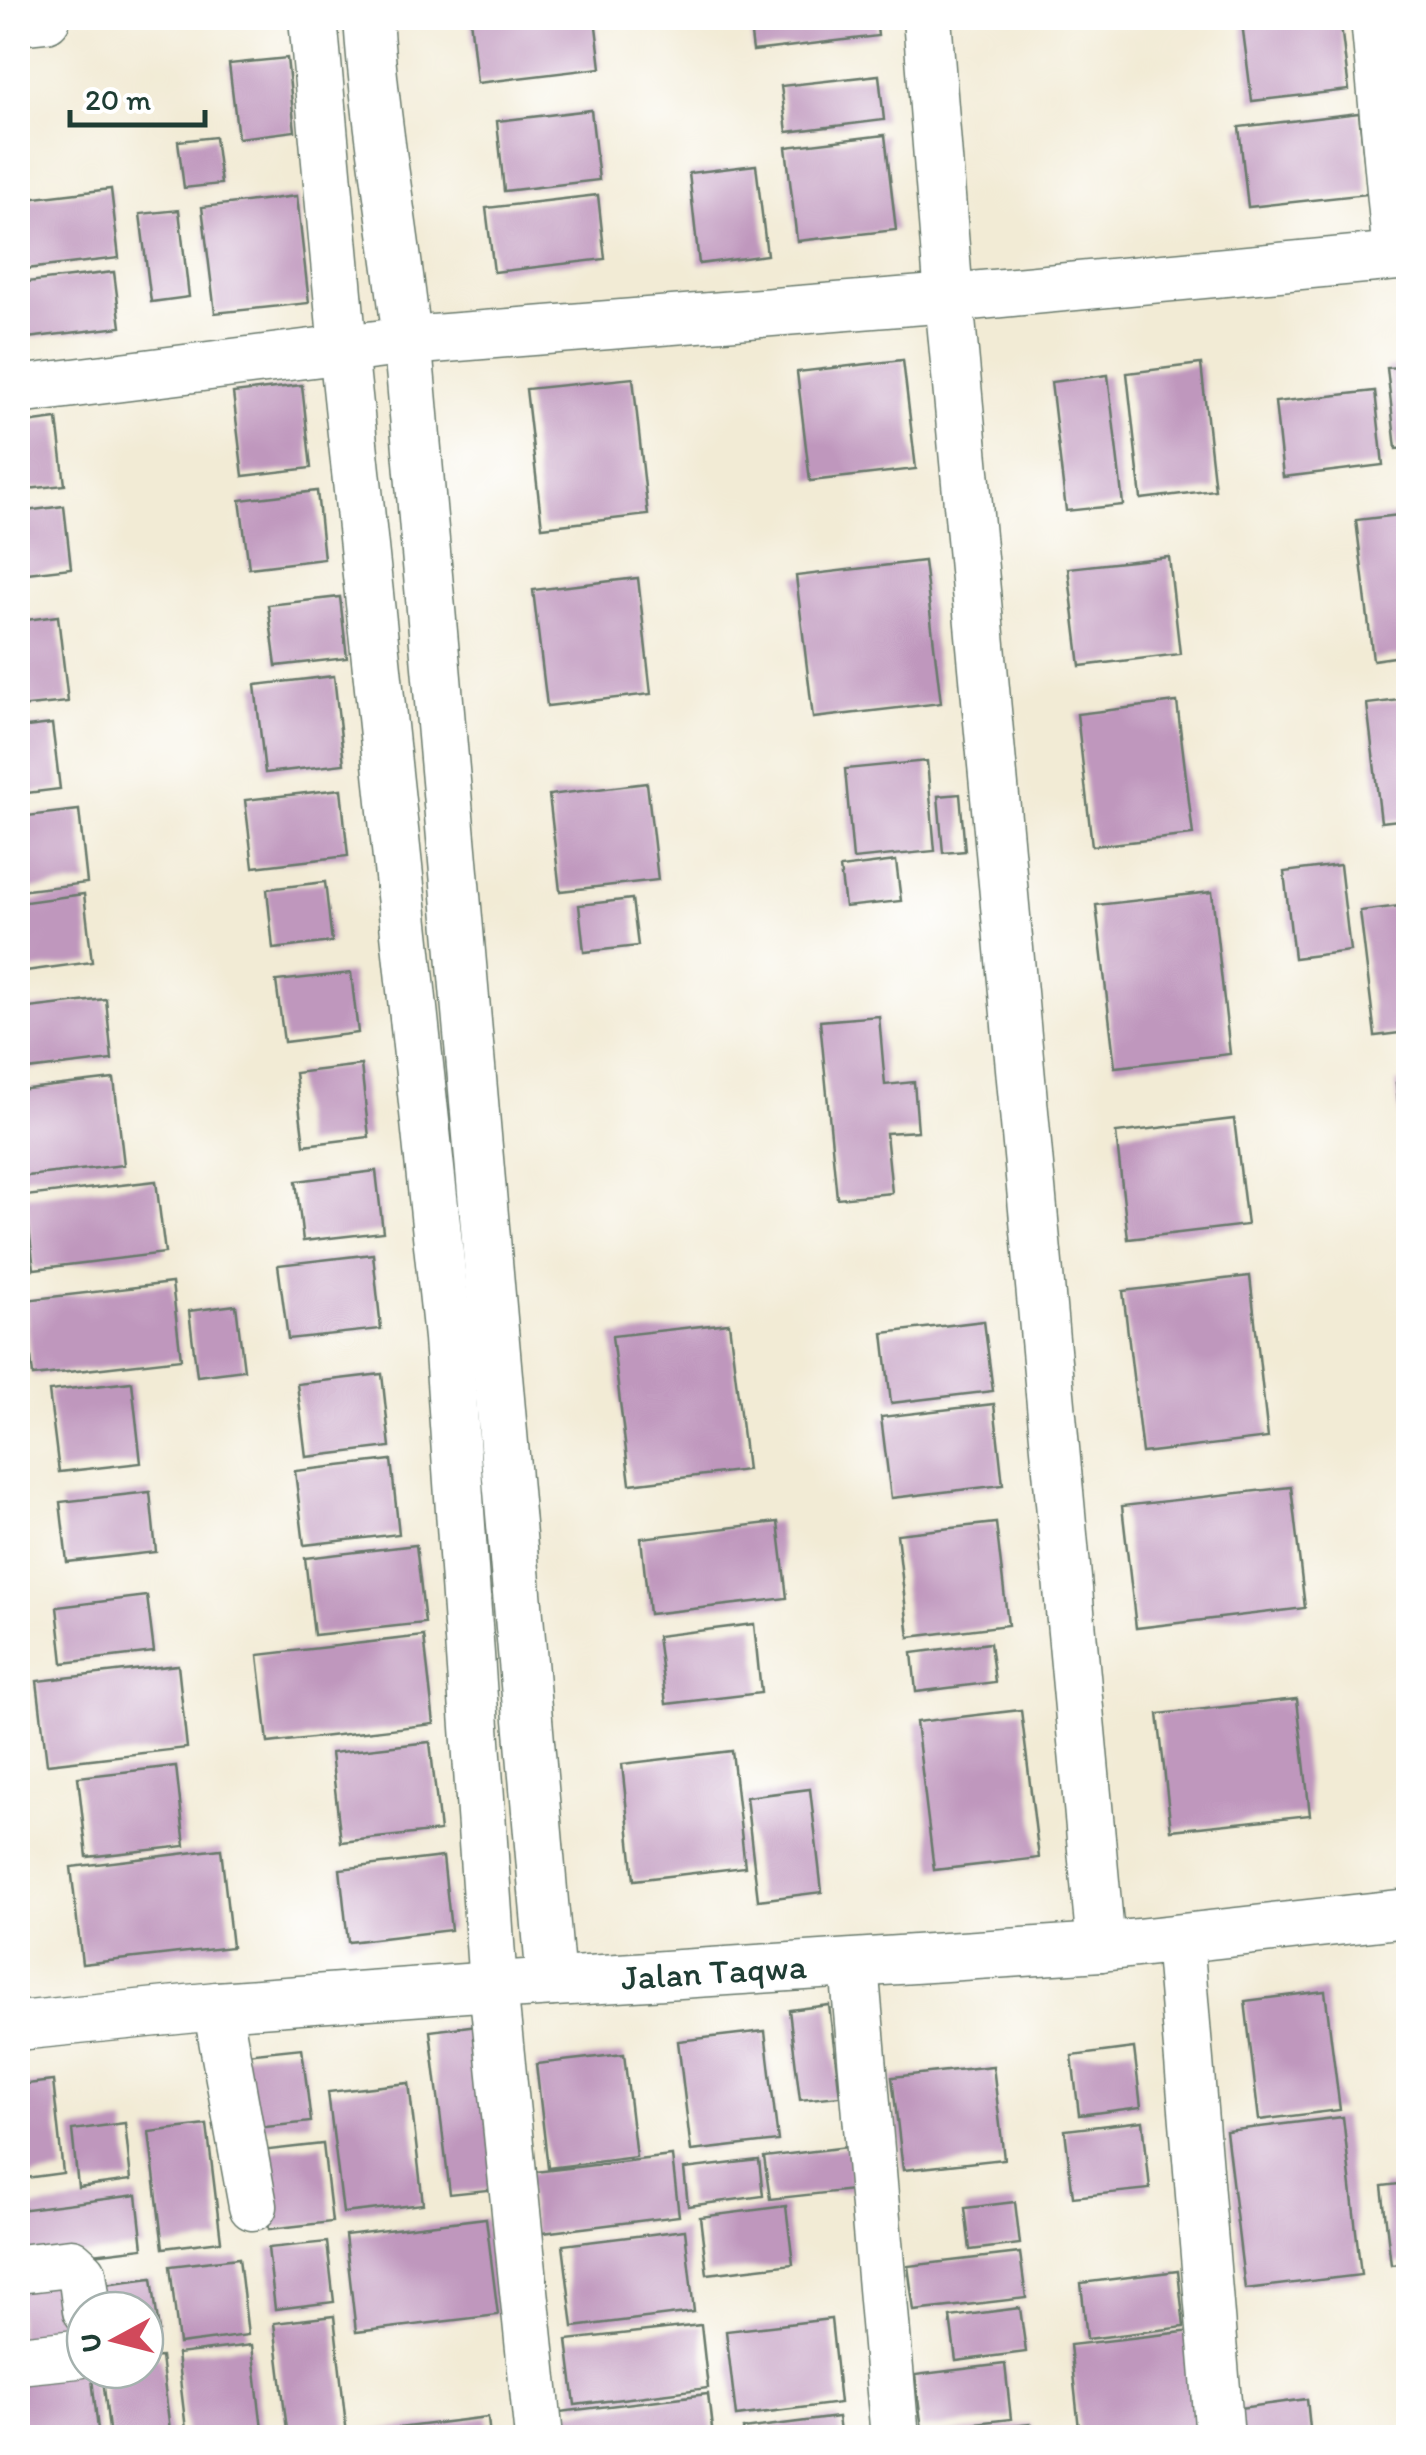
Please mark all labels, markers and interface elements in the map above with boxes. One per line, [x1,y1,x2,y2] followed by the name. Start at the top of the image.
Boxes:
[70,65,205,127] scale bar
[85,81,151,118] text: 20 m
[620,1945,808,1999] street label: Jalan Taqwa
[65,2290,165,2390] north arrow
[72,2332,108,2354] text: U

